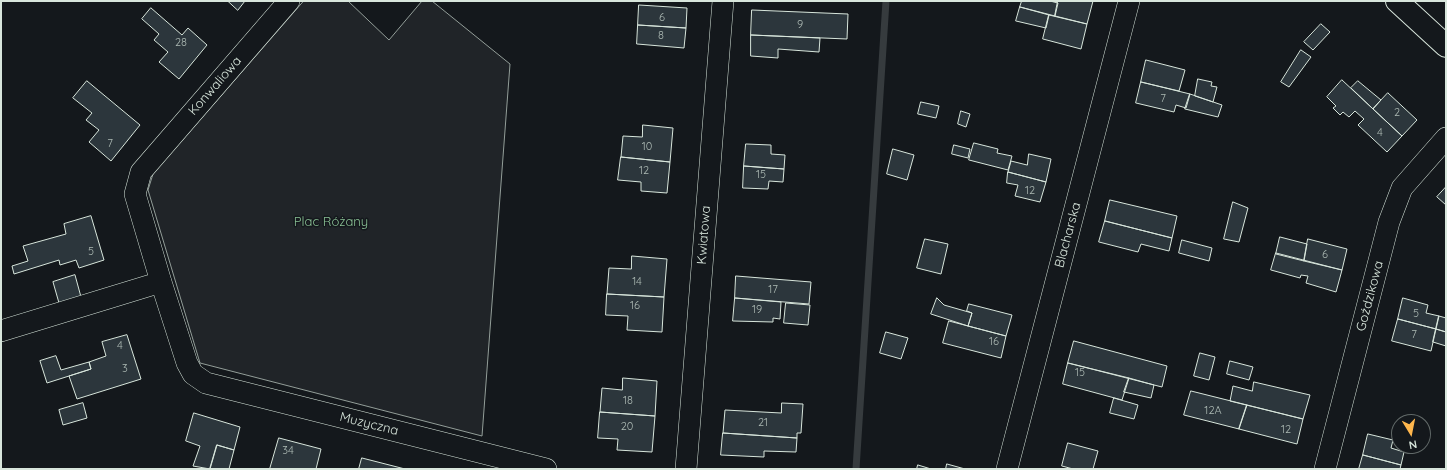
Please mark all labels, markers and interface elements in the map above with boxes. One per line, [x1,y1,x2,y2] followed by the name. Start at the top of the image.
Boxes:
[659,11,665,25] house number: 6
[797,18,803,32] house number: 9
[658,29,664,43] house number: 8
[175,36,187,50] house number: 28
[185,53,245,119] street label: Konwaliowa
[1160,92,1166,106] house number: 7
[1394,106,1400,120] house number: 2
[1377,126,1383,140] house number: 4
[107,137,113,151] house number: 7
[642,140,652,154] house number: 10
[639,164,649,178] house number: 12
[756,168,766,182] house number: 15
[1025,184,1035,198] house number: 12
[1052,201,1084,269] street label: Blacharska
[694,205,714,265] street label: Kwiatowa
[294,214,368,230] park label: Plac Różany
[88,245,94,259] house number: 5
[1322,248,1328,262] house number: 6
[1353,259,1387,333] street label: Goździkowa
[632,275,642,289] house number: 14
[768,283,778,297] house number: 17
[630,299,640,313] house number: 16
[752,303,762,317] house number: 19
[1413,307,1419,321] house number: 5
[1411,328,1417,342] house number: 7
[989,335,999,349] house number: 16
[117,339,123,353] house number: 4
[122,362,128,376] house number: 3
[1075,366,1085,380] house number: 15
[623,394,633,408] house number: 18
[1204,404,1222,418] house number: 12A
[338,409,400,439] street label: Muzyczna
[1391,414,1431,454] north arrow
[758,416,768,430] house number: 21
[621,420,633,434] house number: 20
[1281,423,1291,437] house number: 12
[1408,437,1418,452] text: N
[282,444,294,458] house number: 34

